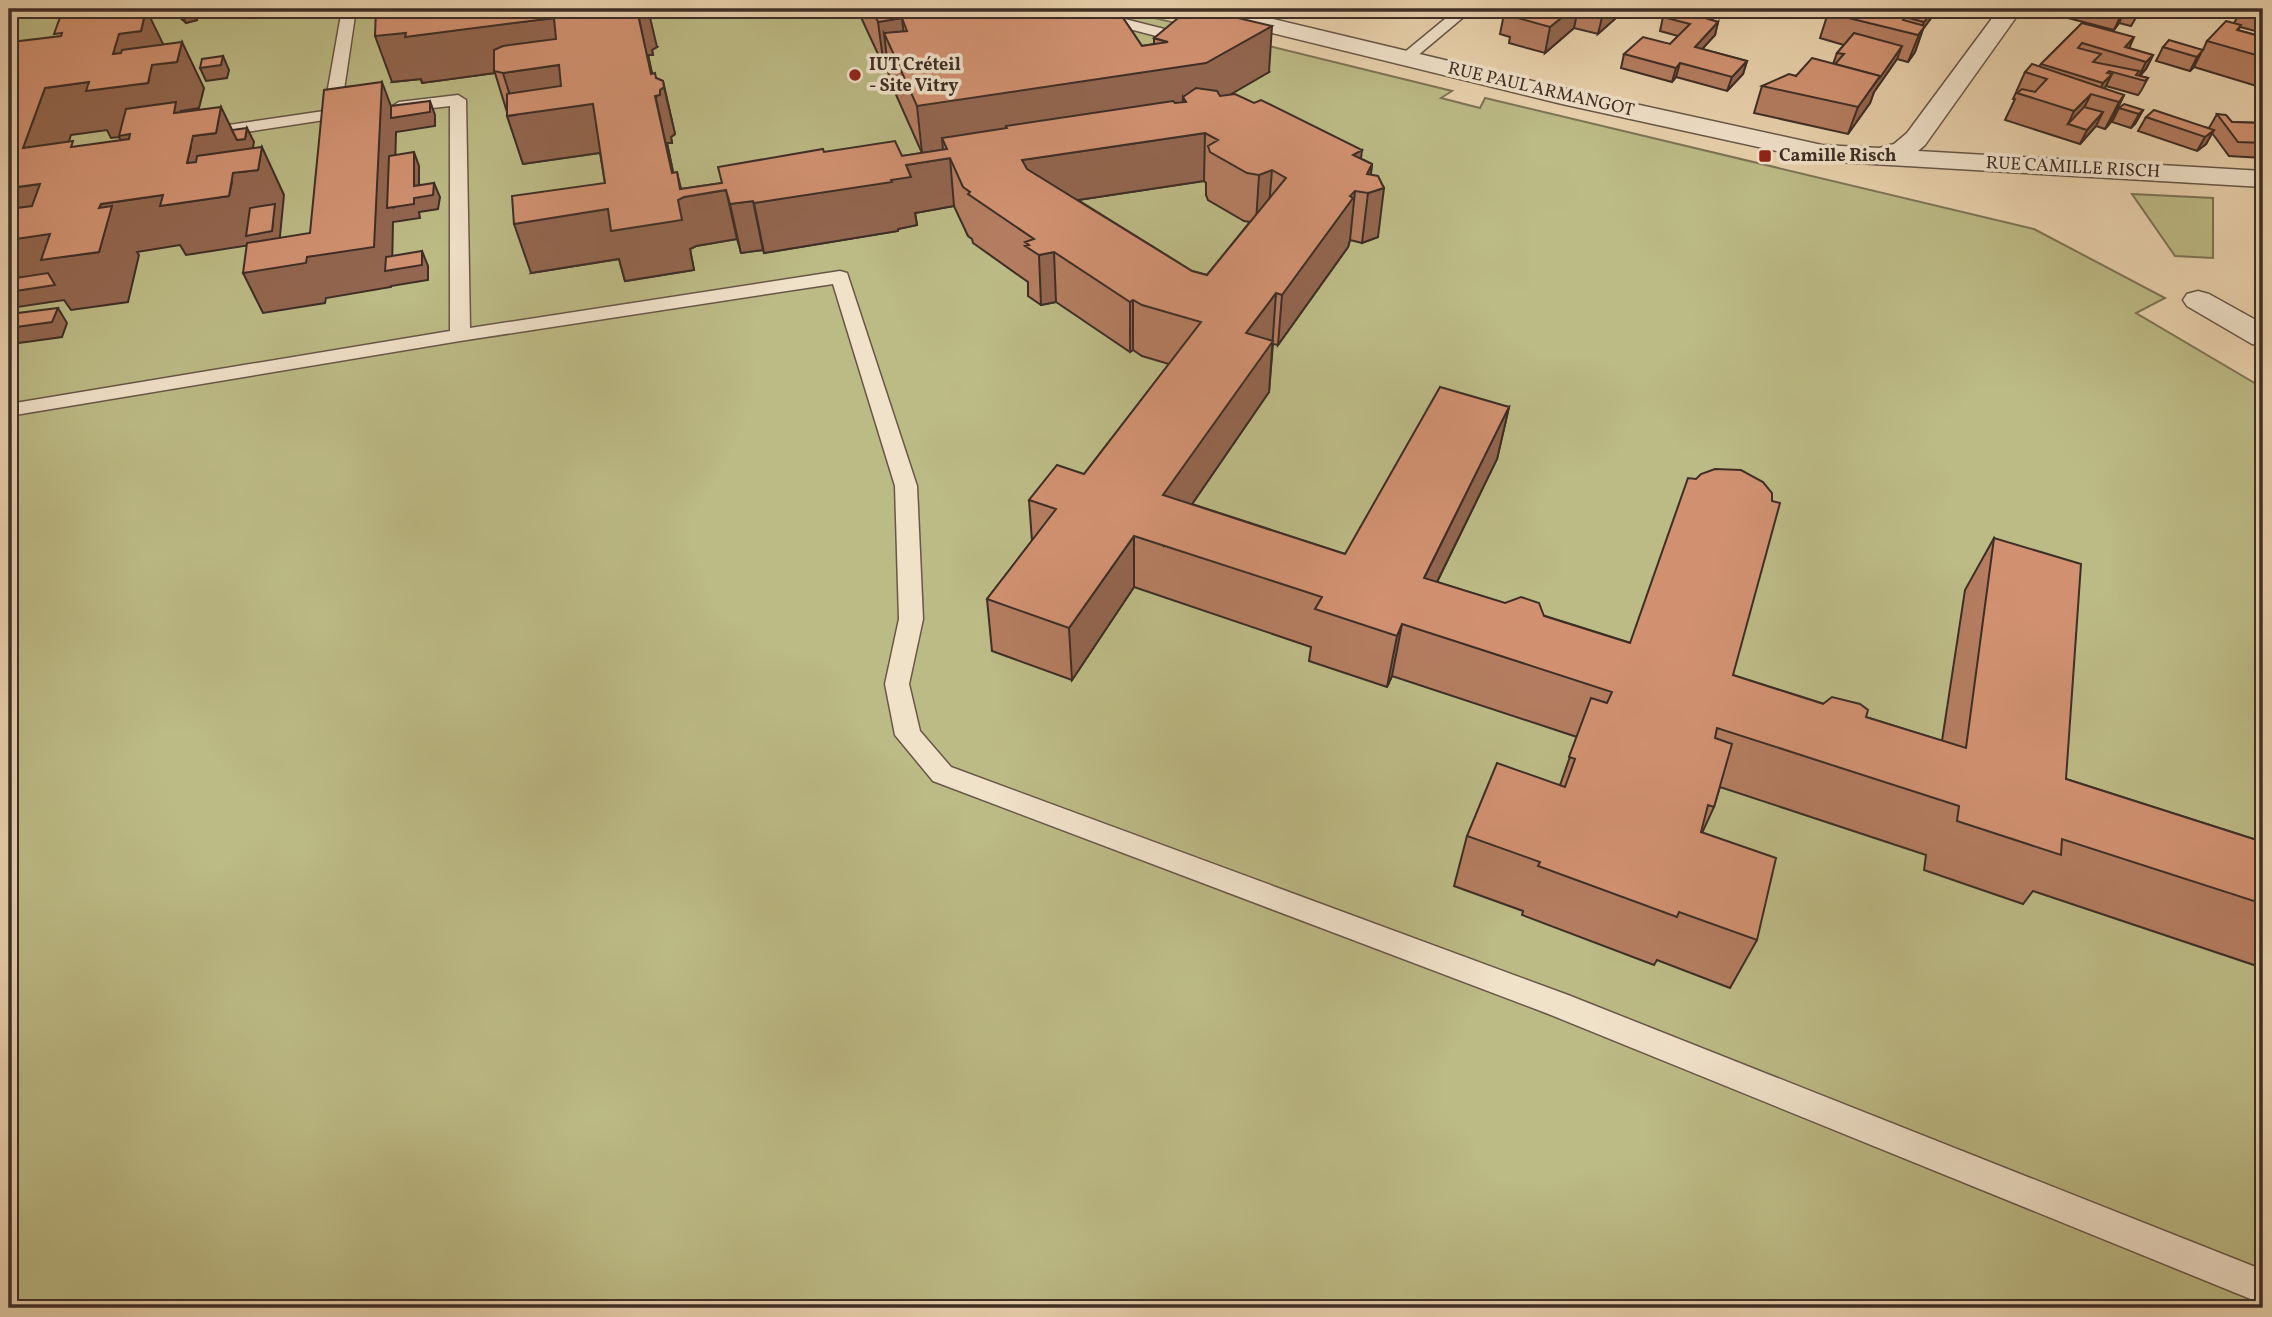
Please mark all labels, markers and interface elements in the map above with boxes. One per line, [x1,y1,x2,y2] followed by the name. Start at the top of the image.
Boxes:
[869,53,961,99] place label: IUT Créteil - Site Vitry
[1445,56,1637,124] street label: RUE PAUL ARMANGOT
[847,67,863,83] marker: IUT Créteil - Site Vitry
[1779,144,1897,169] place label: Camille Risch
[1757,148,1773,164] marker: Camille Risch
[1985,151,2161,185] street label: RUE CAMILLE RISCH

